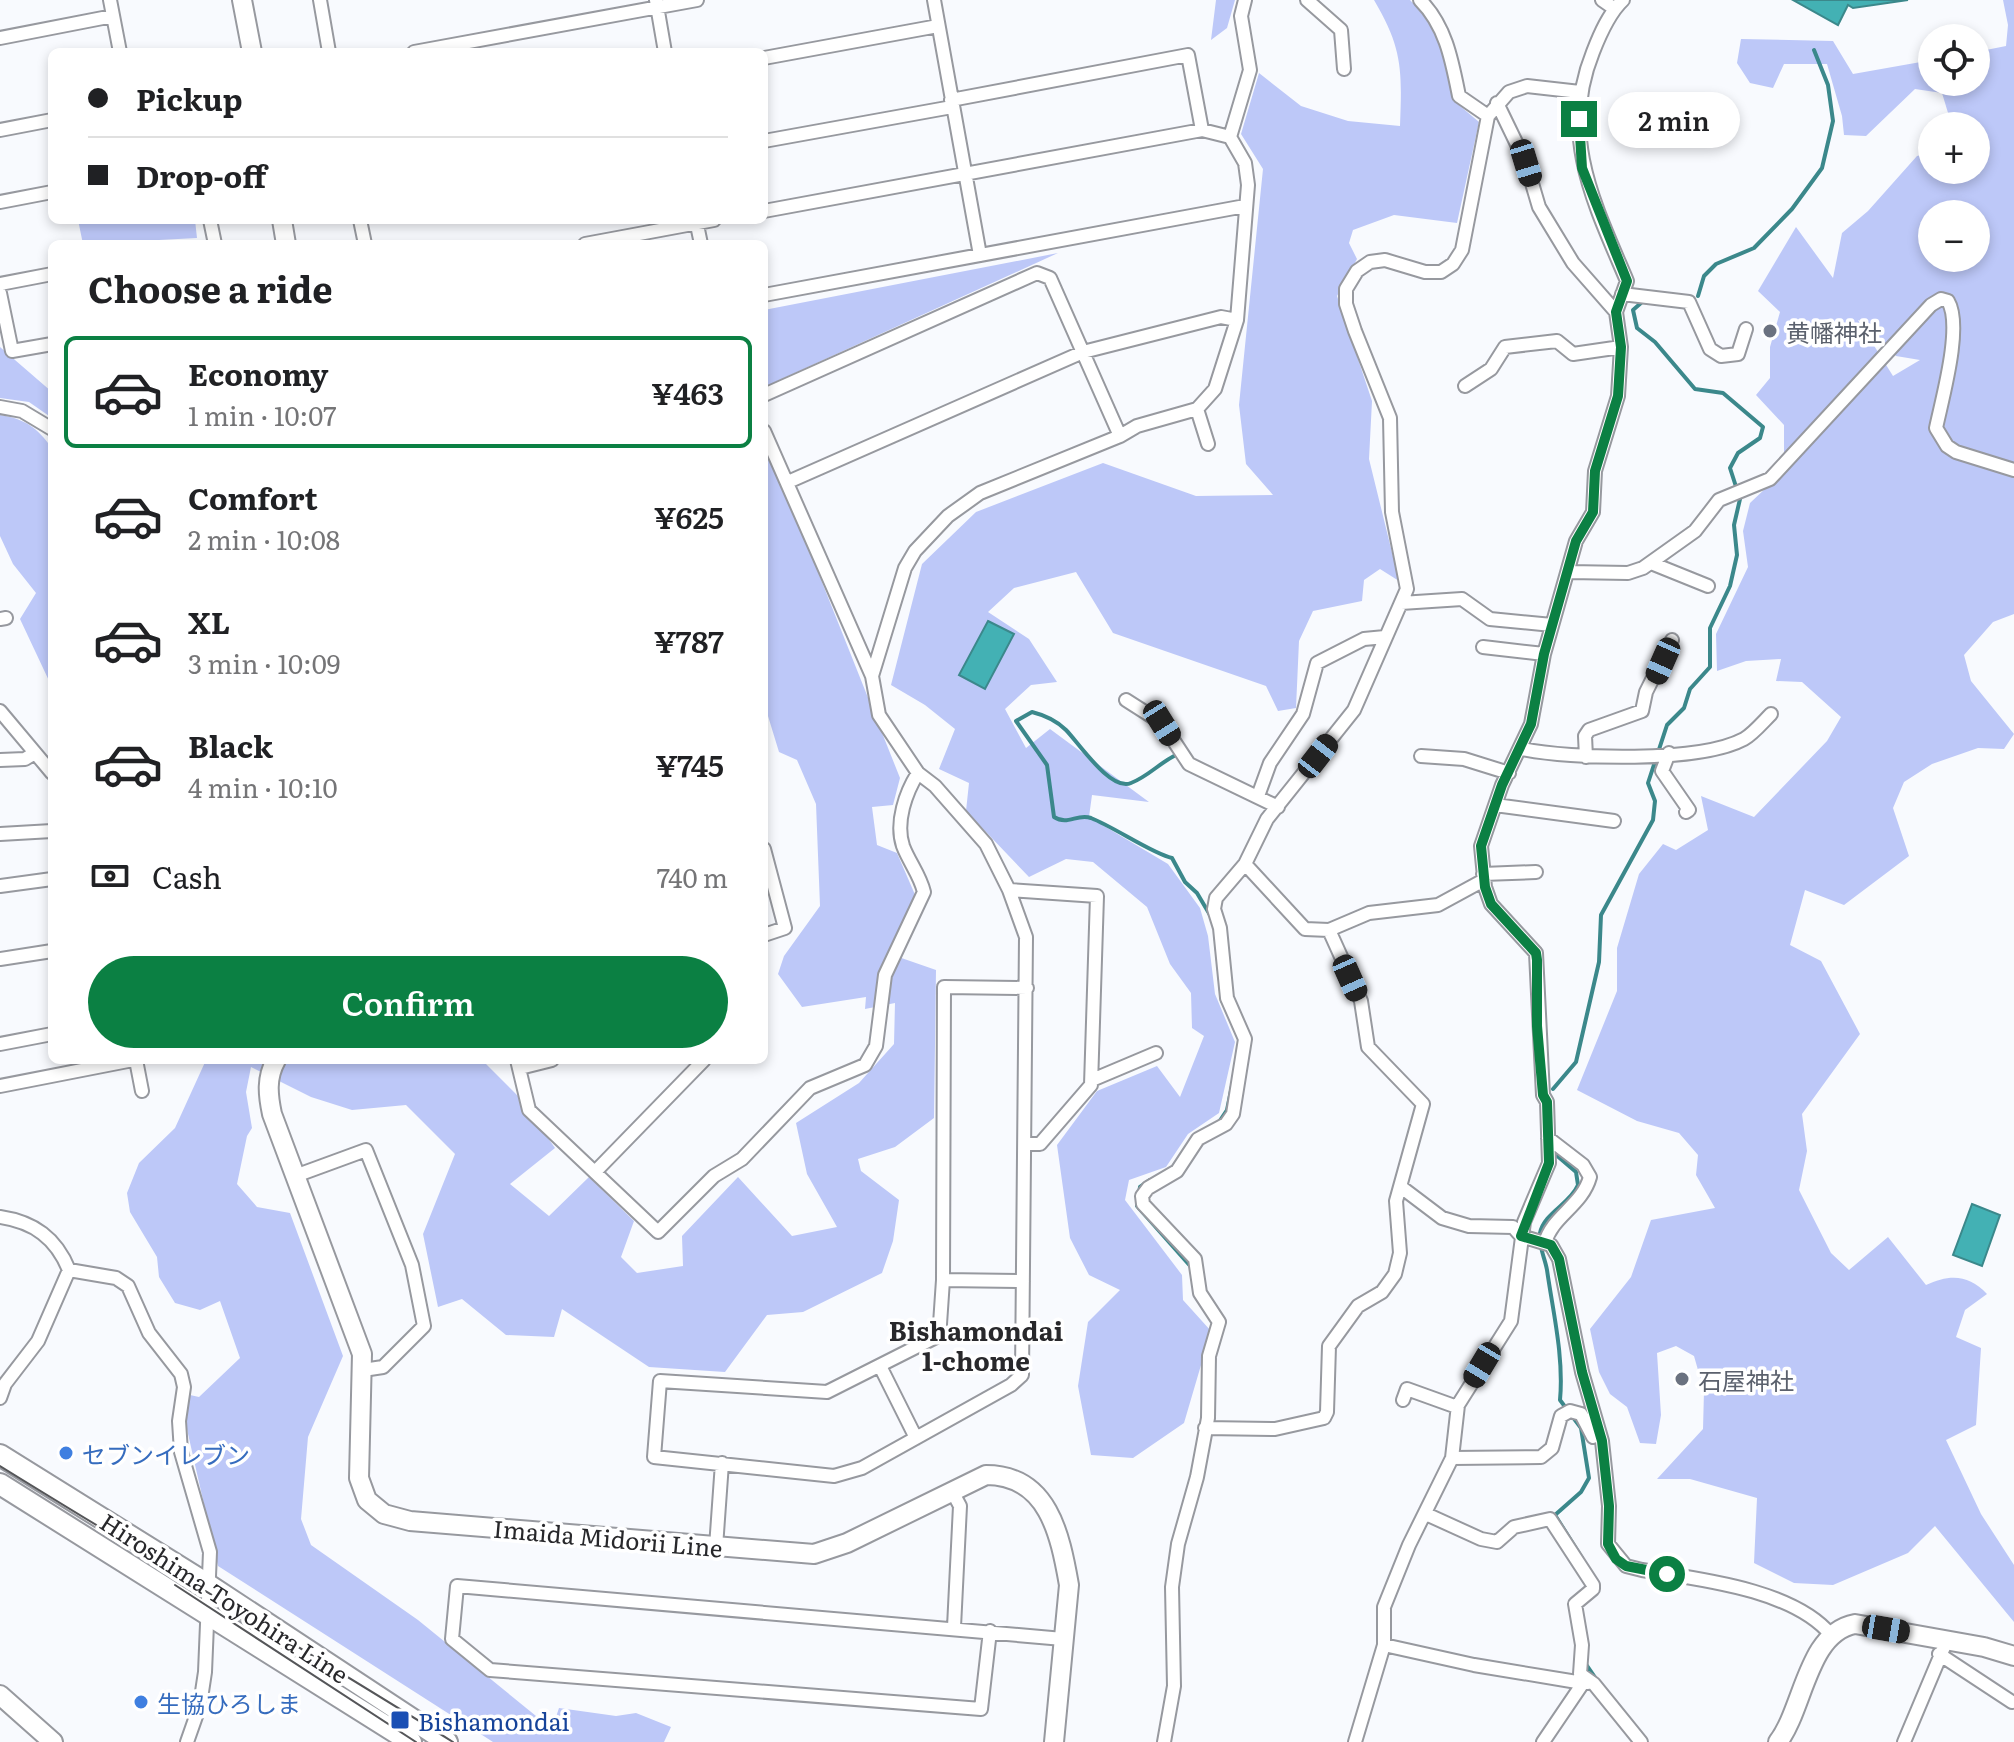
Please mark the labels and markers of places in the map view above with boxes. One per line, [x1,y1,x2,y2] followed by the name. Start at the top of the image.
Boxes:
[1786,314,1882,349] place label: 黄幡神社
[1761,322,1779,340] marker: 黄幡神社
[1698,1362,1794,1397] place label: 石屋神社
[1673,1370,1691,1388] marker: 石屋神社
[82,1436,250,1471] place label: セブンイレブン
[57,1444,75,1462] marker: セブンイレブン
[157,1685,301,1720] place label: 生協ひろしま
[132,1693,150,1711] marker: 生協ひろしま
[418,1703,570,1738] place label: Bishamondai
[389,1709,411,1731] marker: Bishamondai

